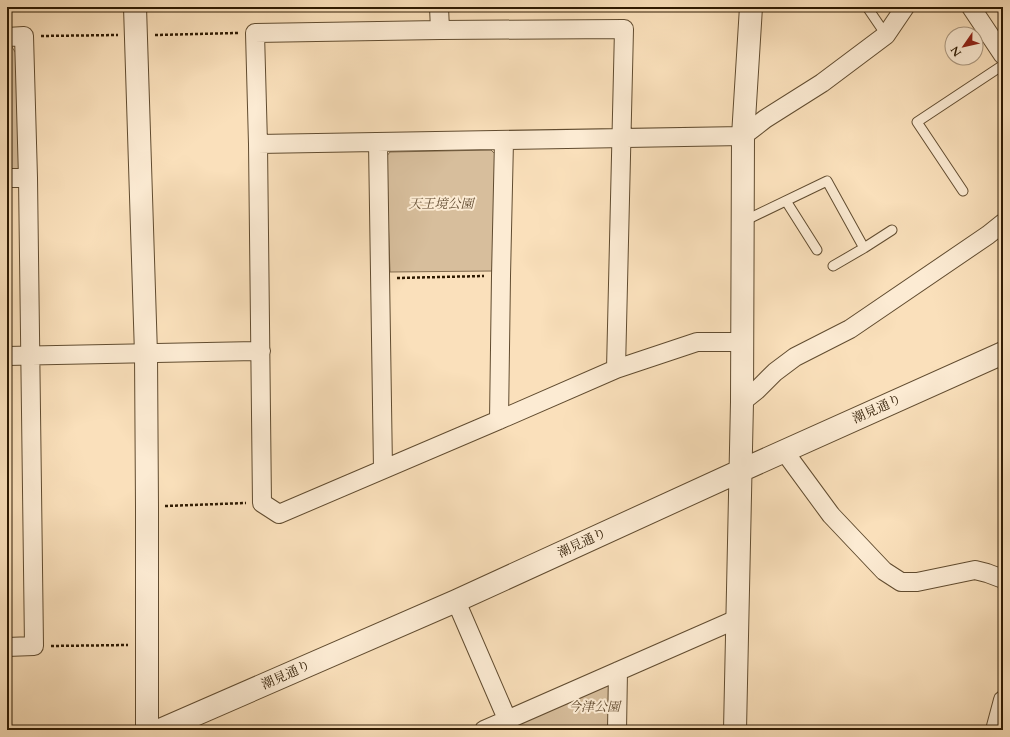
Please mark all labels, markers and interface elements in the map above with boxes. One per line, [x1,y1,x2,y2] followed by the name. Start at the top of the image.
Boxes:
[944,26,984,66] north arrow
[947,43,965,59] text: N
[408,195,475,213] park label: 天王境公園
[850,390,904,428] street label: 潮見通り
[555,524,609,562] street label: 潮見通り
[259,656,313,694] street label: 潮見通り
[568,698,622,716] park label: 今津公園

